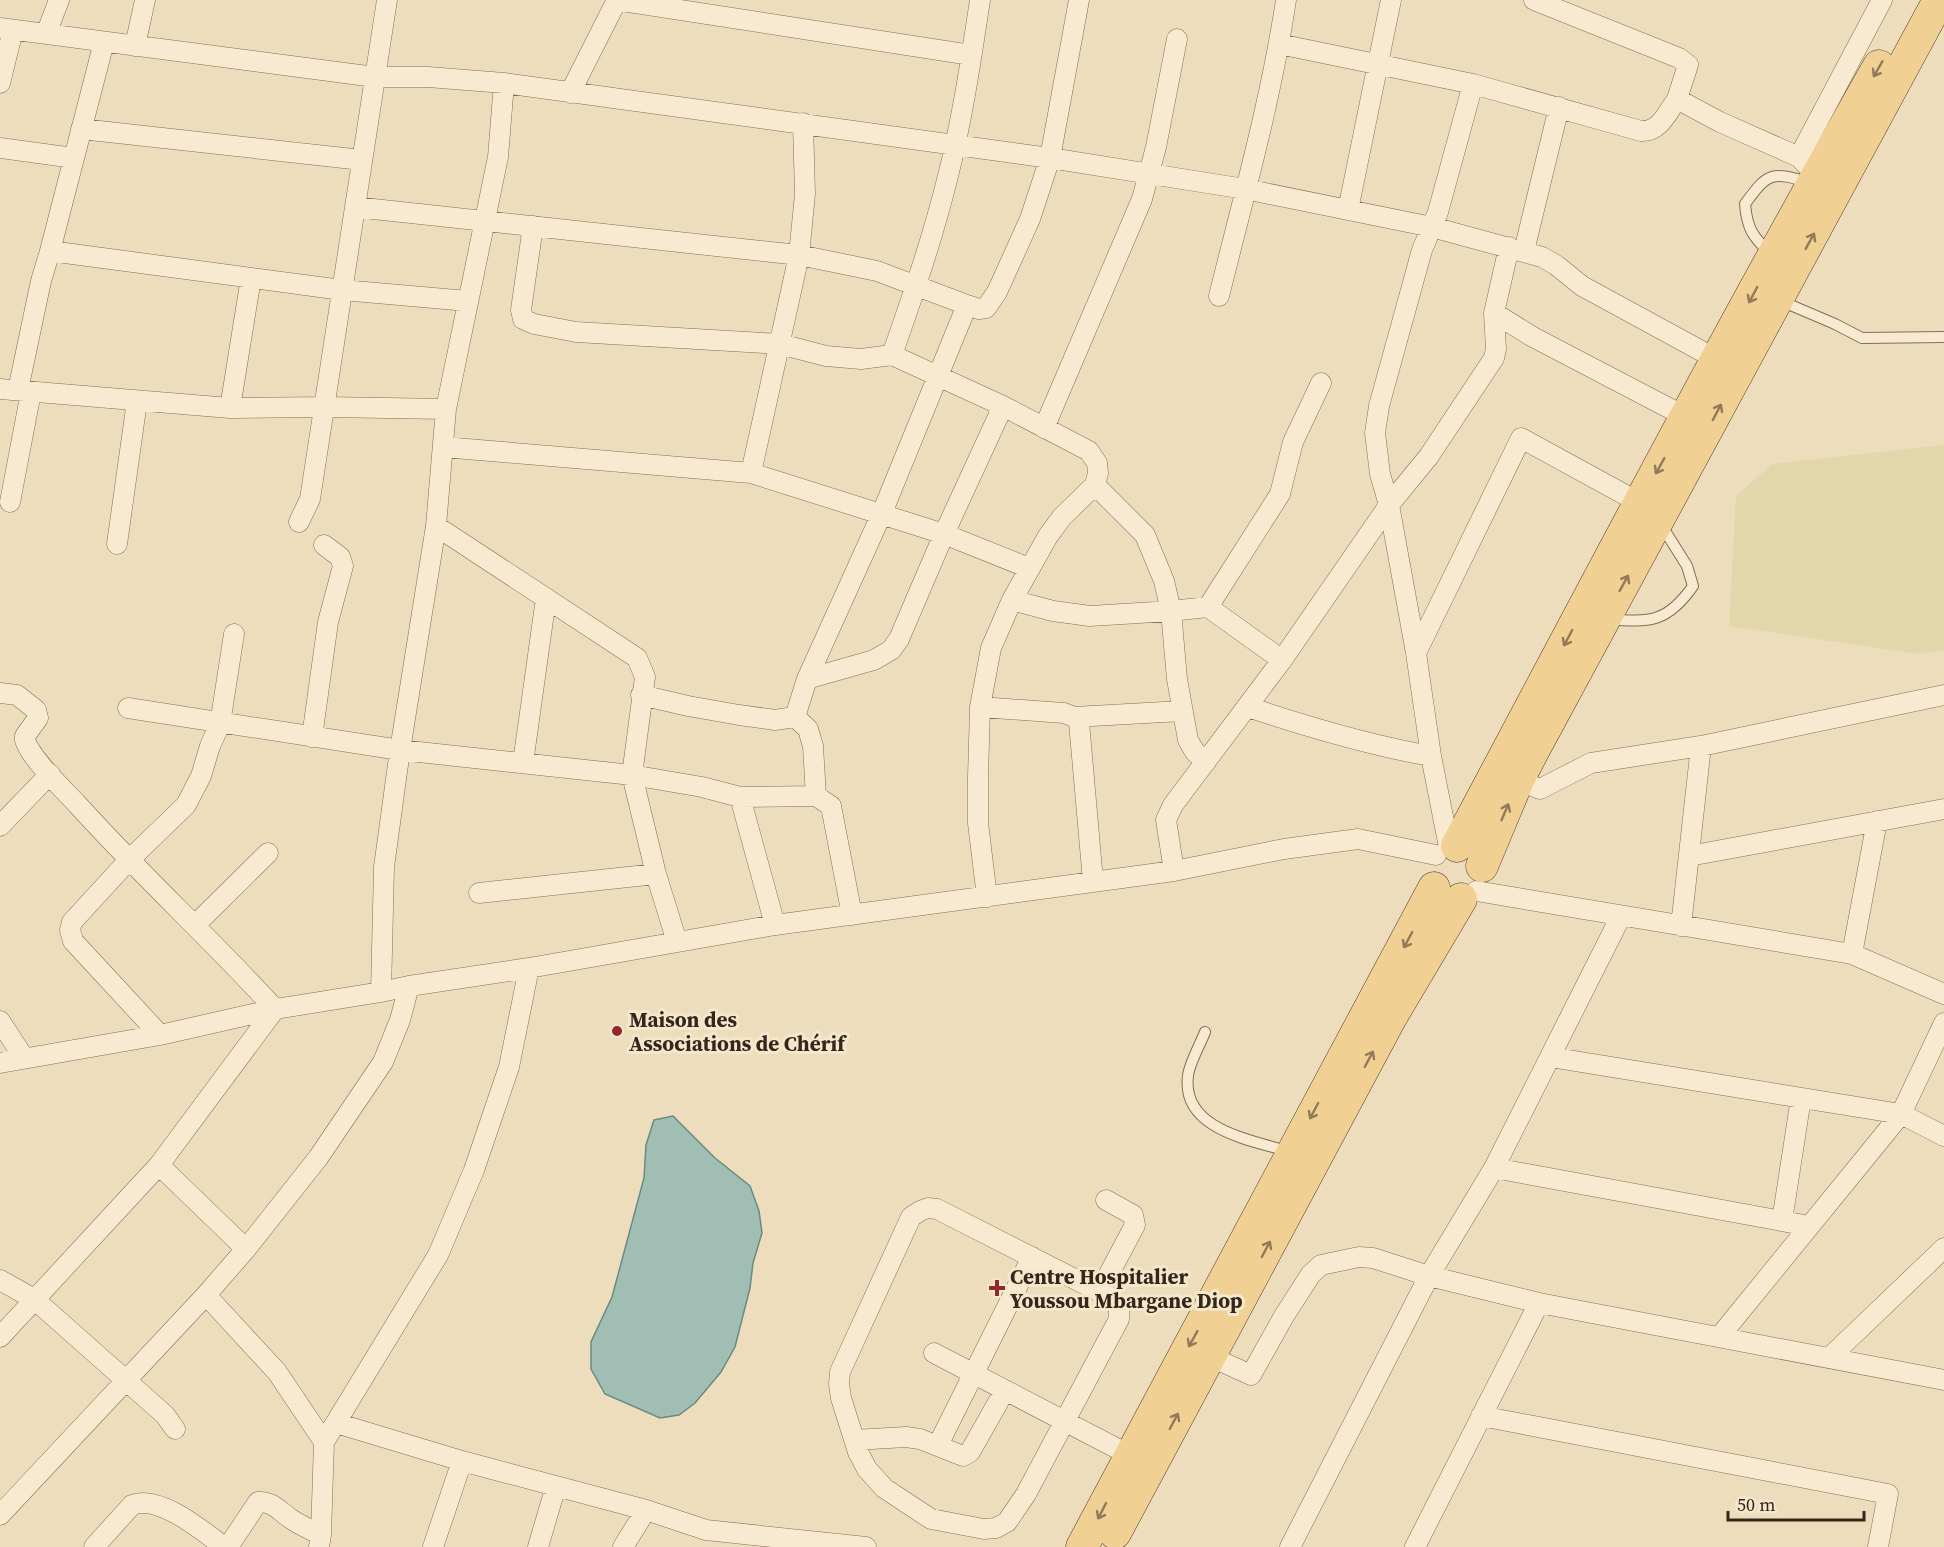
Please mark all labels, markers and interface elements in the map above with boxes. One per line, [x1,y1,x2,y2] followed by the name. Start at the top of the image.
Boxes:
[1871,60,1883,77] one-way arrow
[1805,232,1816,250] one-way arrow
[1747,285,1758,303] one-way arrow
[1711,404,1723,421] one-way arrow
[1654,457,1666,474] one-way arrow
[1619,575,1630,593] one-way arrow
[1562,629,1574,646] one-way arrow
[1500,803,1511,822] one-way arrow
[1401,931,1413,949] one-way arrow
[629,1005,847,1058] place label: Maison des Associations de Chérif
[610,1024,624,1038] marker: Maison des Associations de Chérif
[1363,1051,1375,1068] one-way arrow
[1308,1102,1320,1119] one-way arrow
[1260,1241,1272,1258] one-way arrow
[1010,1262,1243,1315] place label: Centre Hospitalier Youssou Mbargane Diop
[988,1279,1006,1297] marker: Centre Hospitalier Youssou Mbargane Diop
[1187,1330,1199,1347] one-way arrow
[1168,1413,1180,1430] one-way arrow
[1728,1484,1864,1522] scale bar
[1737,1492,1775,1517] text: 50 m
[1095,1502,1107,1520] one-way arrow

